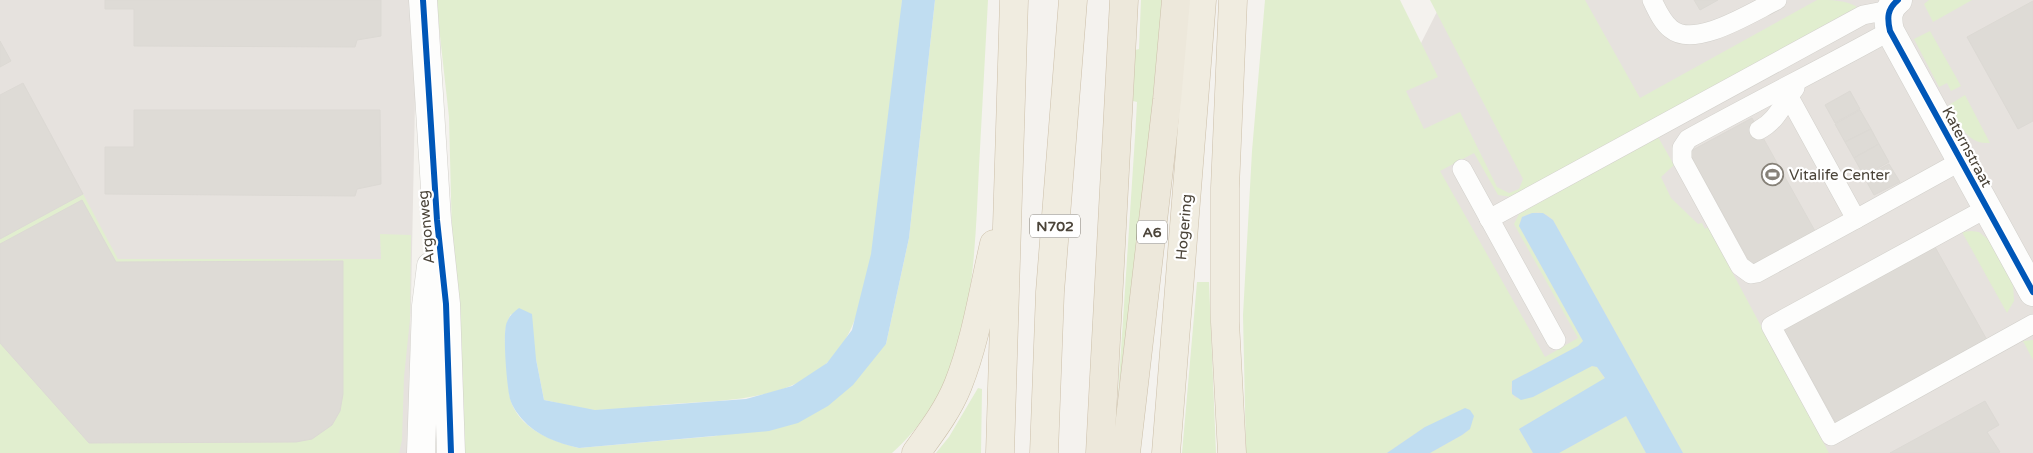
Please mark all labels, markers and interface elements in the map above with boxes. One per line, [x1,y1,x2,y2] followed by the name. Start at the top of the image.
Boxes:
[1938,104,1996,190] street label: Katernstraat
[1761,163,1785,187] sports icon: Vitalife Center
[1789,166,1890,184] place label: Vitalife Center
[414,189,438,265] street label: Argonweg
[1172,193,1196,261] street label: Hogering
[1030,215,1080,238] road number: N702
[1137,220,1167,243] road number: A6

